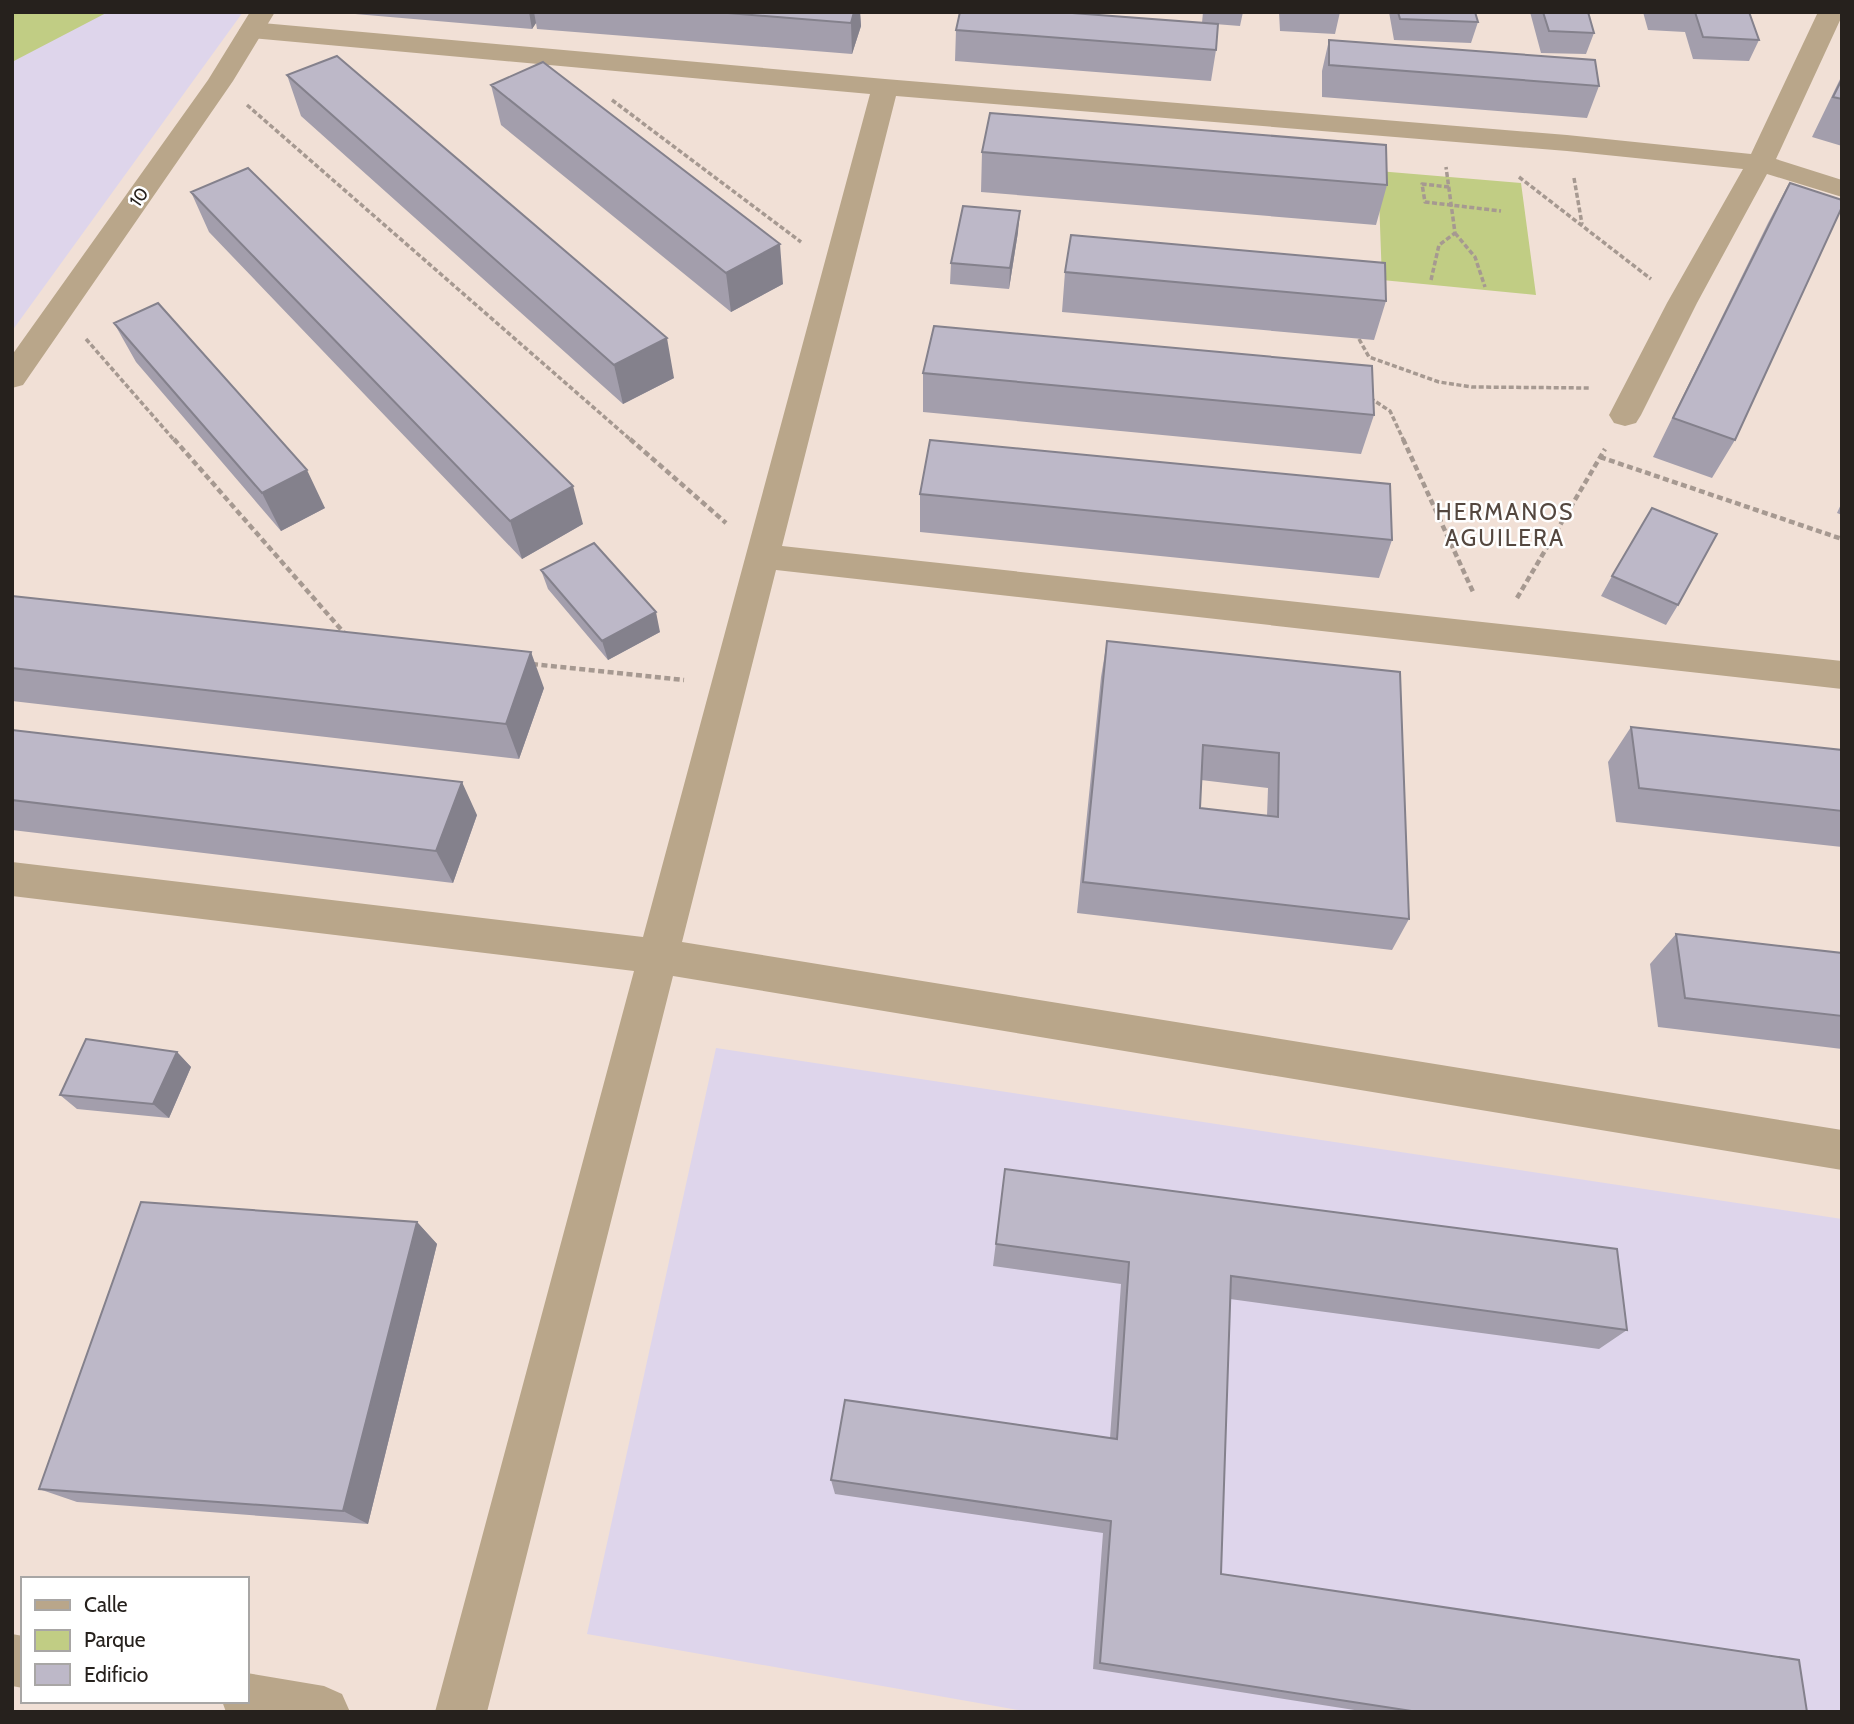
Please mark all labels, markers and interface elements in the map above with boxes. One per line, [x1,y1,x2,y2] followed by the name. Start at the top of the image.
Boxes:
[125,183,153,211] street label: 10
[1435,498,1575,552] district label: HERMANOS AGUILERA
[21,1577,248,1703] legend
[84,1592,128,1617] text: Calle
[84,1627,146,1652] text: Parque
[84,1662,148,1687] text: Edificio

